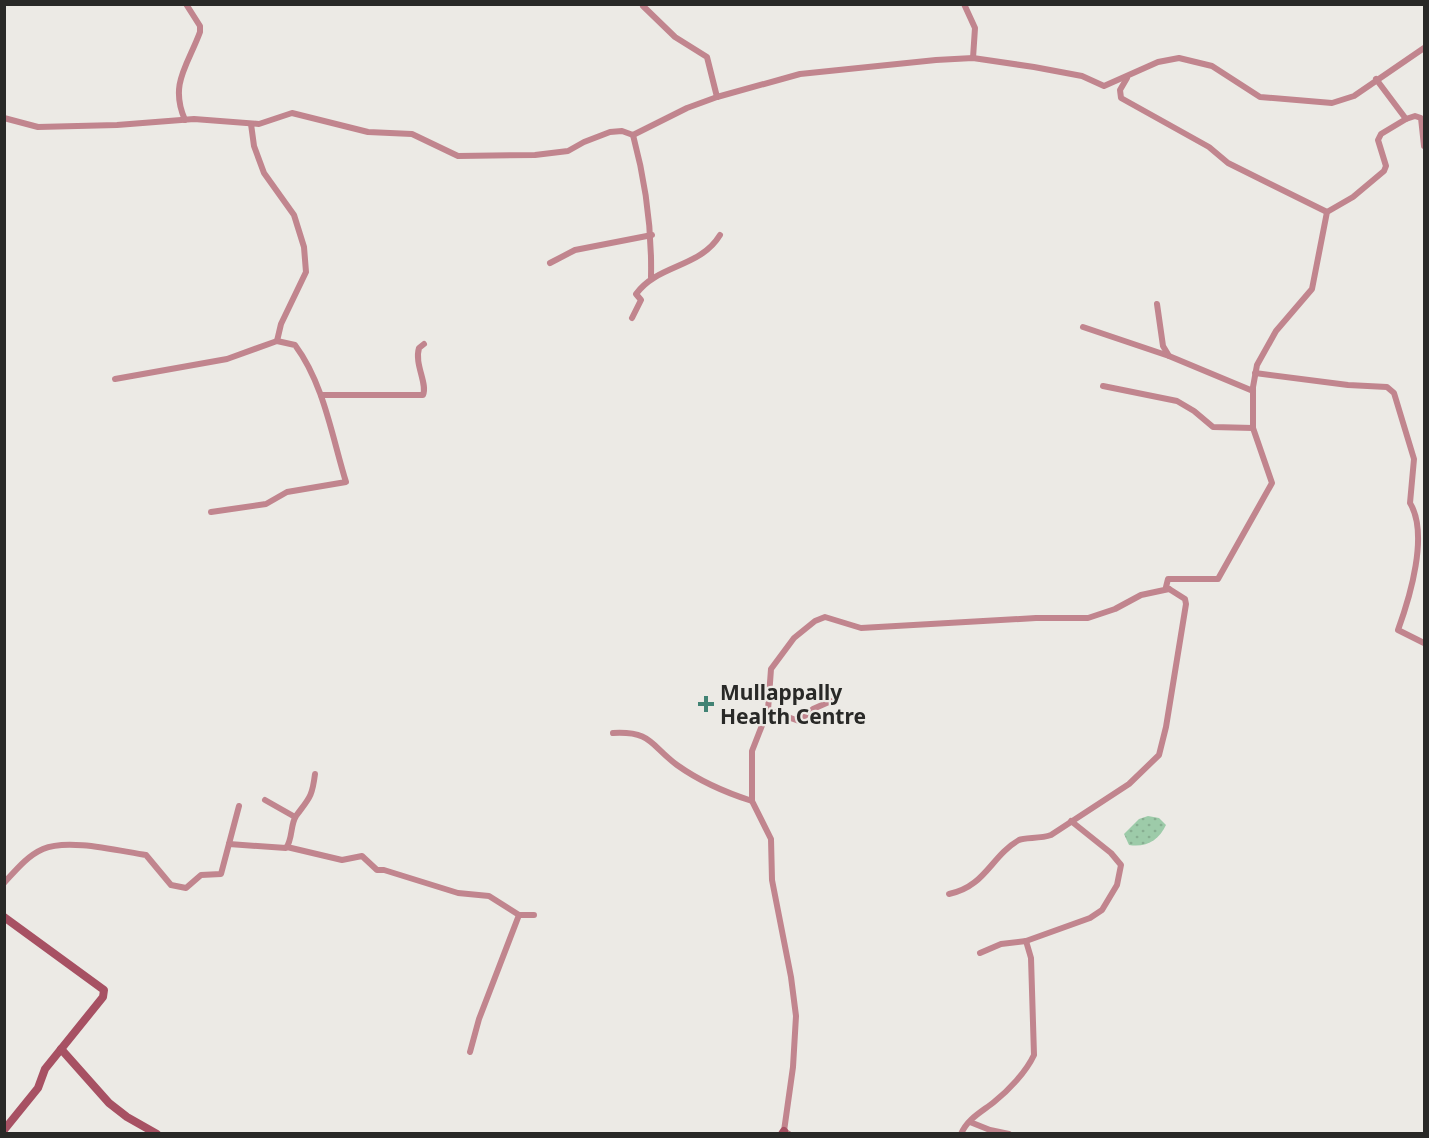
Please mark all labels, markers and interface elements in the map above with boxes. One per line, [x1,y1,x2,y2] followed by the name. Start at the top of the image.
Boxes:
[720,678,866,730] place label: Mullappally Health Centre
[697,695,715,713] marker: Mullappally Health Centre

